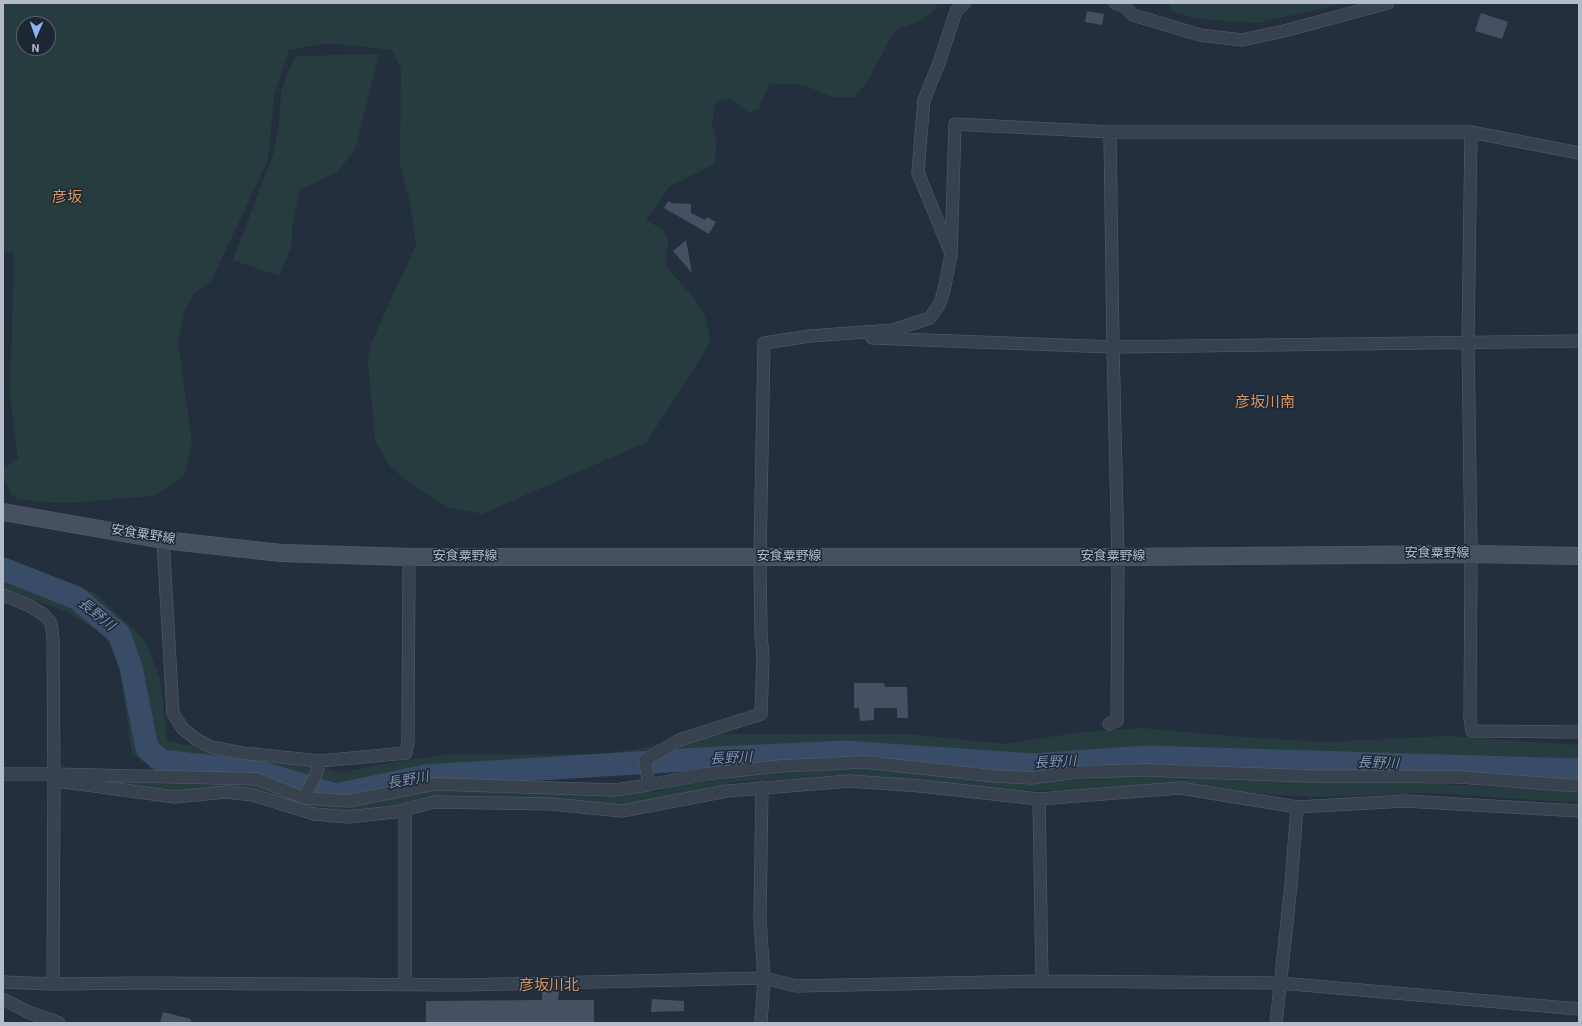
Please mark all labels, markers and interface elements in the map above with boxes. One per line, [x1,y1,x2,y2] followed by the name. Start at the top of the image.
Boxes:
[16,16,56,56] north arrow
[31,41,40,54] text: N
[52,189,82,207] district label: 彦坂
[1235,394,1295,412] district label: 彦坂川南
[110,522,176,548] street label: 安食粟野線
[1405,546,1469,562] street label: 安食粟野線
[433,549,497,565] street label: 安食粟野線
[757,549,821,565] street label: 安食粟野線
[1081,549,1145,565] street label: 安食粟野線
[74,595,118,635] water label: 長野川
[710,750,752,768] water label: 長野川
[1034,754,1076,772] water label: 長野川
[1357,755,1399,773] water label: 長野川
[386,769,430,793] water label: 長野川
[519,977,579,995] district label: 彦坂川北

